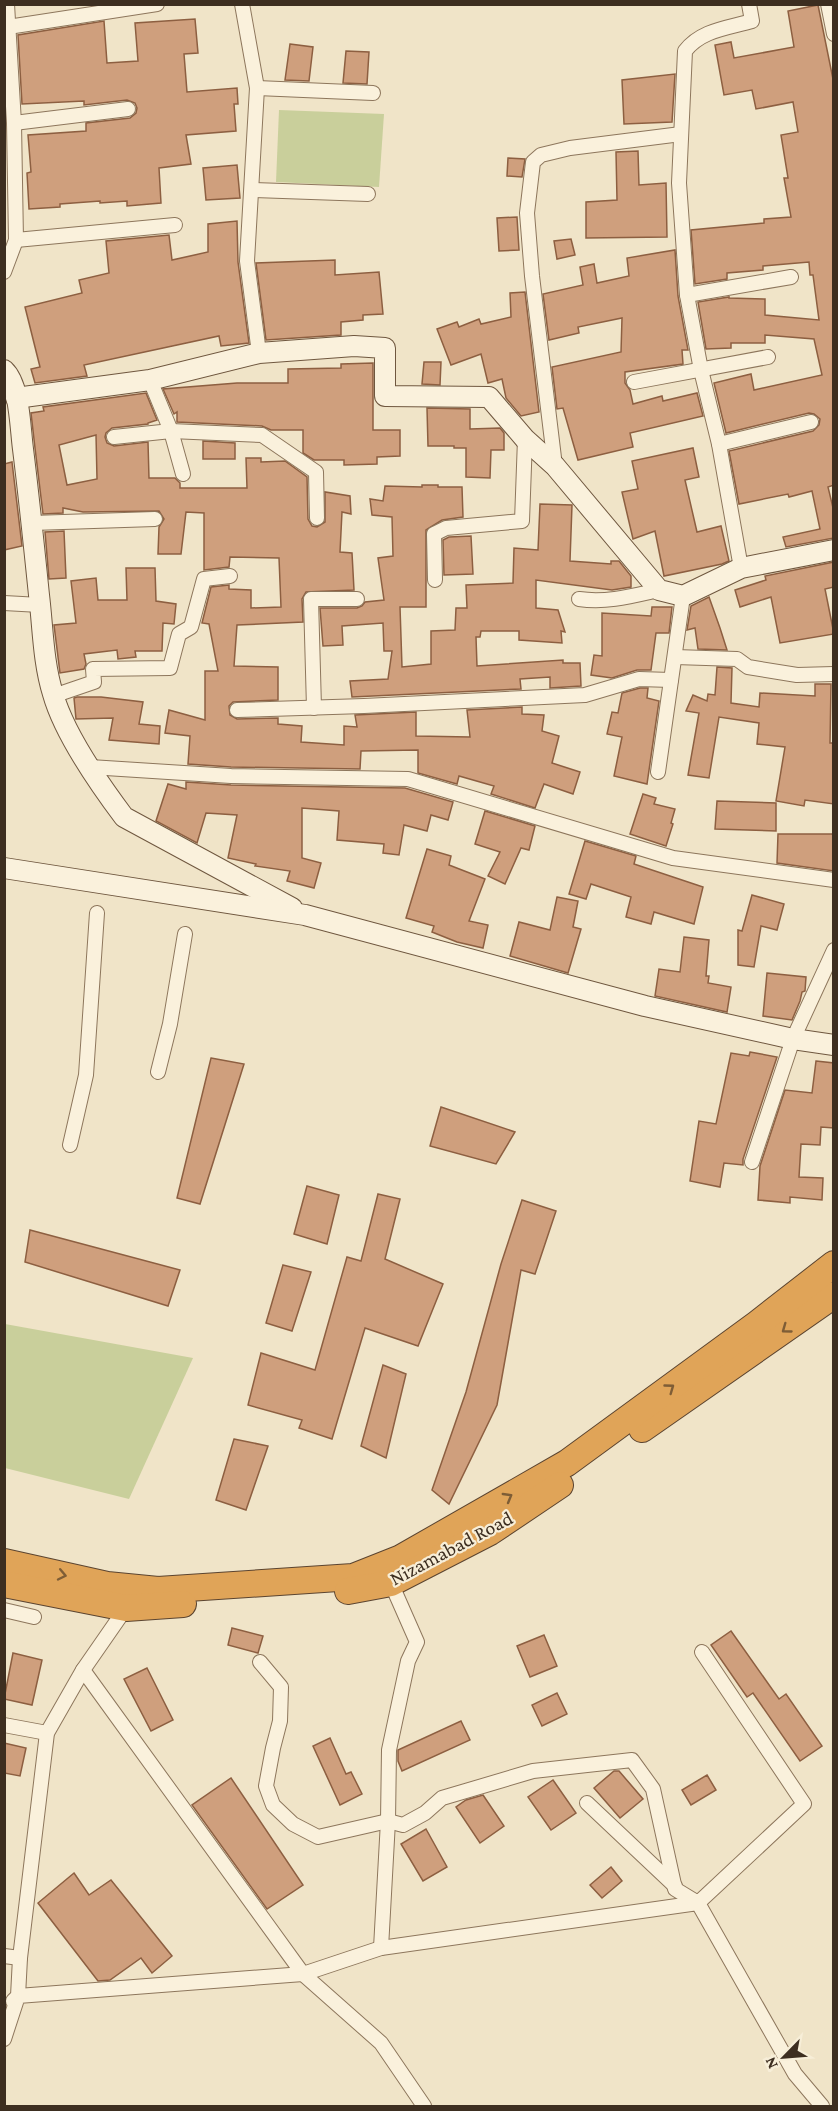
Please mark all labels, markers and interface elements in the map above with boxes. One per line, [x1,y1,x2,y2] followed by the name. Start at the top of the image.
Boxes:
[781,1322,792,1333] one-way arrow
[663,1384,674,1395] one-way arrow
[502,1493,512,1504] one-way arrow
[386,1506,517,1590] street label: Nizamabad Road
[56,1568,66,1581] one-way arrow
[754,2027,814,2087] north arrow
[761,2055,781,2072] text: N

